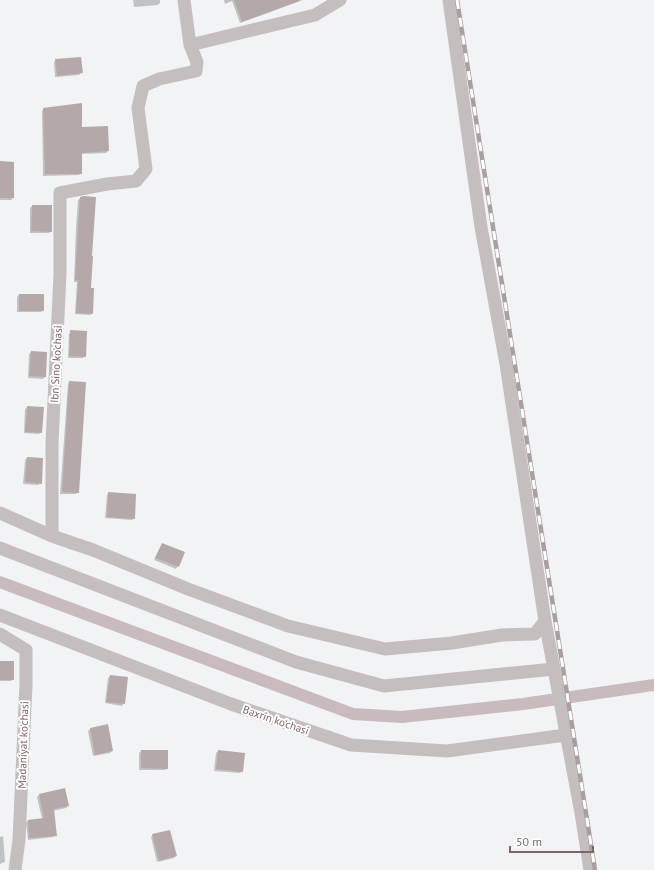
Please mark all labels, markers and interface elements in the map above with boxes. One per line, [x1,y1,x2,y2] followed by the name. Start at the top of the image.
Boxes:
[47,325,65,403] street label: Ibn Sino ko'chasi
[14,701,32,789] street label: Madaniyat ko'chasi
[241,702,311,738] street label: Baxrin ko'chasi
[510,828,593,854] scale bar
[516,834,542,849] text: 50 m

